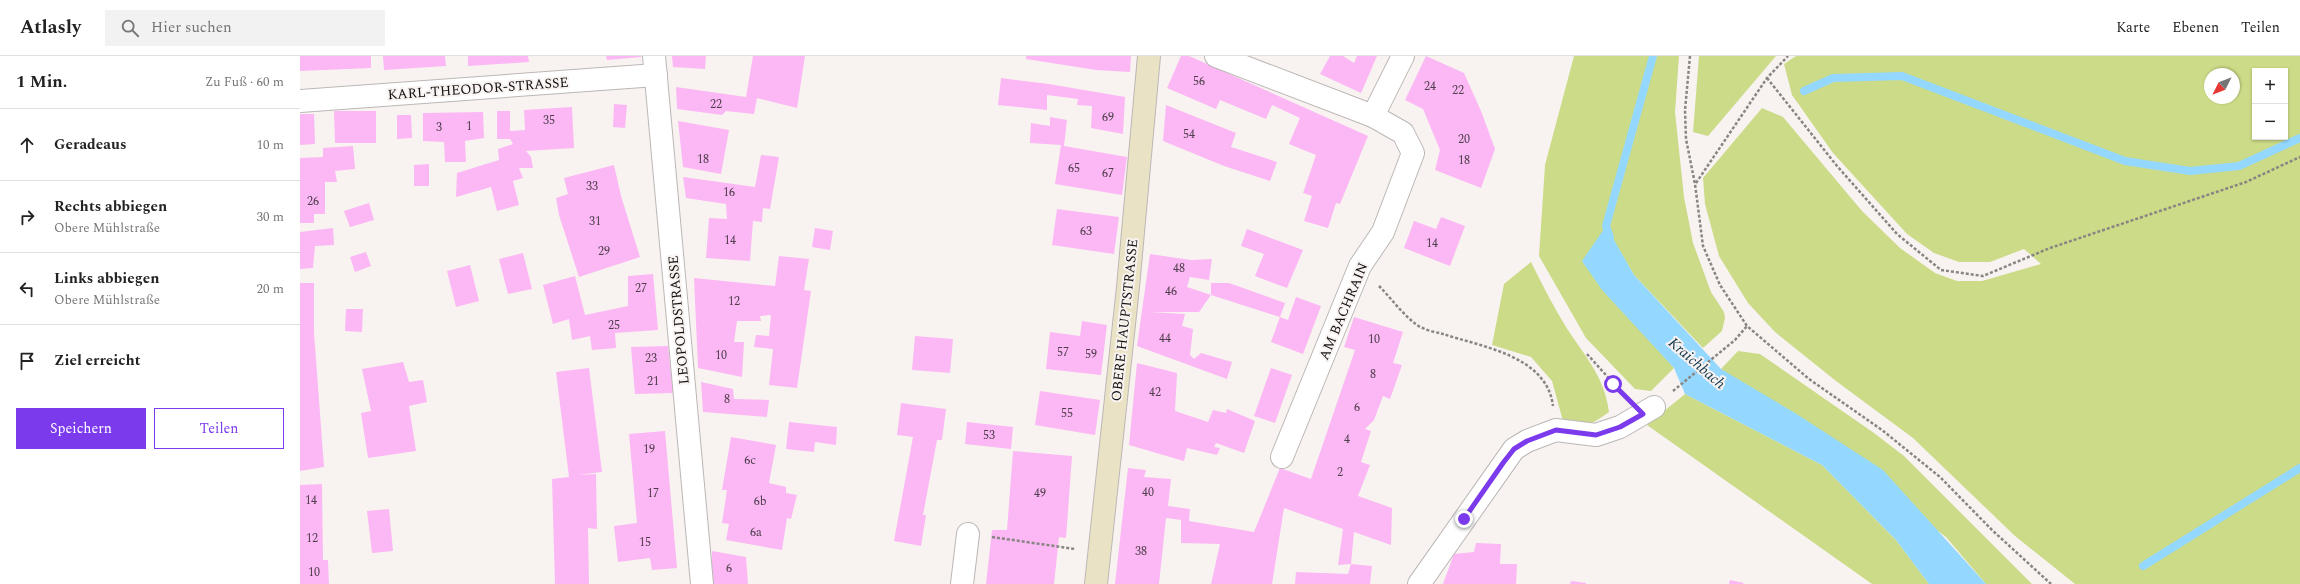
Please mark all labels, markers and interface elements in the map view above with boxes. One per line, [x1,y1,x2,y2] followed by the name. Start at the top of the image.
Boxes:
[105,10,385,46] search box
[20,13,81,42] text: Atlasly
[151,16,232,39] text: Hier suchen
[119,17,141,39] icon: search
[2116,17,2150,38] text: Karte
[2172,17,2219,38] text: Ebenen
[2241,17,2280,38] text: Teilen
[2204,68,2240,104] north arrow
[2252,68,2288,140] map controls
[2252,68,2288,104] button: +
[16,69,67,95] text: 1 Min.
[205,72,284,92] text: Zu Fuß · 60 m
[387,72,569,105] street label: KARL-THEODOR-STRASSE
[1193,72,1205,91] house number: 56
[1424,77,1436,96] house number: 24
[1452,81,1464,100] house number: 22
[710,95,722,114] house number: 22
[2252,104,2288,140] button: −
[1102,108,1114,127] house number: 69
[543,111,555,130] house number: 35
[466,117,472,136] house number: 1
[436,118,442,137] house number: 3
[1183,125,1195,144] house number: 54
[1458,130,1470,149] house number: 20
[54,133,126,156] text: Geradeaus
[16,134,38,156] icon: ahead
[257,135,284,155] text: 10 m
[697,150,709,169] house number: 18
[1458,151,1470,170] house number: 18
[1068,159,1080,178] house number: 65
[1102,164,1114,183] house number: 67
[586,177,598,196] house number: 33
[723,183,735,202] house number: 16
[307,192,319,211] house number: 26
[54,195,167,218] text: Rechts abbiegen
[16,206,38,228] icon: right
[257,207,284,227] text: 30 m
[589,212,601,231] house number: 31
[54,218,160,238] text: Obere Mühlstraße
[1080,222,1092,241] house number: 63
[724,231,736,250] house number: 14
[1426,234,1438,253] house number: 14
[1106,238,1143,402] street label: OBERE HAUPTSTRASSE
[598,242,610,261] house number: 29
[662,255,695,385] street label: LEOPOLDSTRASSE
[1173,259,1185,278] house number: 48
[1313,259,1374,363] street label: AM BACHRAIN
[54,267,159,290] text: Links abbiegen
[16,278,38,300] icon: left
[257,279,284,299] text: 20 m
[635,279,647,298] house number: 27
[1165,282,1177,301] house number: 46
[54,290,160,310] text: Obere Mühlstraße
[728,292,740,311] house number: 12
[608,316,620,335] house number: 25
[1159,329,1171,348] house number: 44
[1368,330,1380,349] house number: 10
[1663,332,1731,395] water label: Kraichbach
[1057,343,1069,362] house number: 57
[1085,345,1097,364] house number: 59
[715,346,727,365] house number: 10
[54,349,140,372] text: Ziel erreicht
[645,349,657,368] house number: 23
[16,350,38,372] icon: arrive
[1370,365,1376,384] house number: 8
[647,372,659,391] house number: 21
[1604,375,1622,393] route start
[1149,383,1161,402] house number: 42
[724,390,730,409] house number: 8
[1354,398,1360,417] house number: 6
[1061,404,1073,423] house number: 55
[16,408,146,449] button: Speichern
[154,408,284,449] button: Teilen
[983,426,995,445] house number: 53
[1344,430,1350,449] house number: 4
[643,440,655,459] house number: 19
[744,451,756,470] house number: 6c
[1337,463,1343,482] house number: 2
[1142,483,1154,502] house number: 40
[647,484,659,503] house number: 17
[1034,484,1046,503] house number: 49
[305,491,317,510] house number: 14
[754,492,767,511] house number: 6b
[1455,510,1473,528] route end
[750,523,762,542] house number: 6a
[306,529,318,548] house number: 12
[639,533,651,552] house number: 15
[1135,542,1147,561] house number: 38
[726,559,732,578] house number: 6
[308,563,320,582] house number: 10

